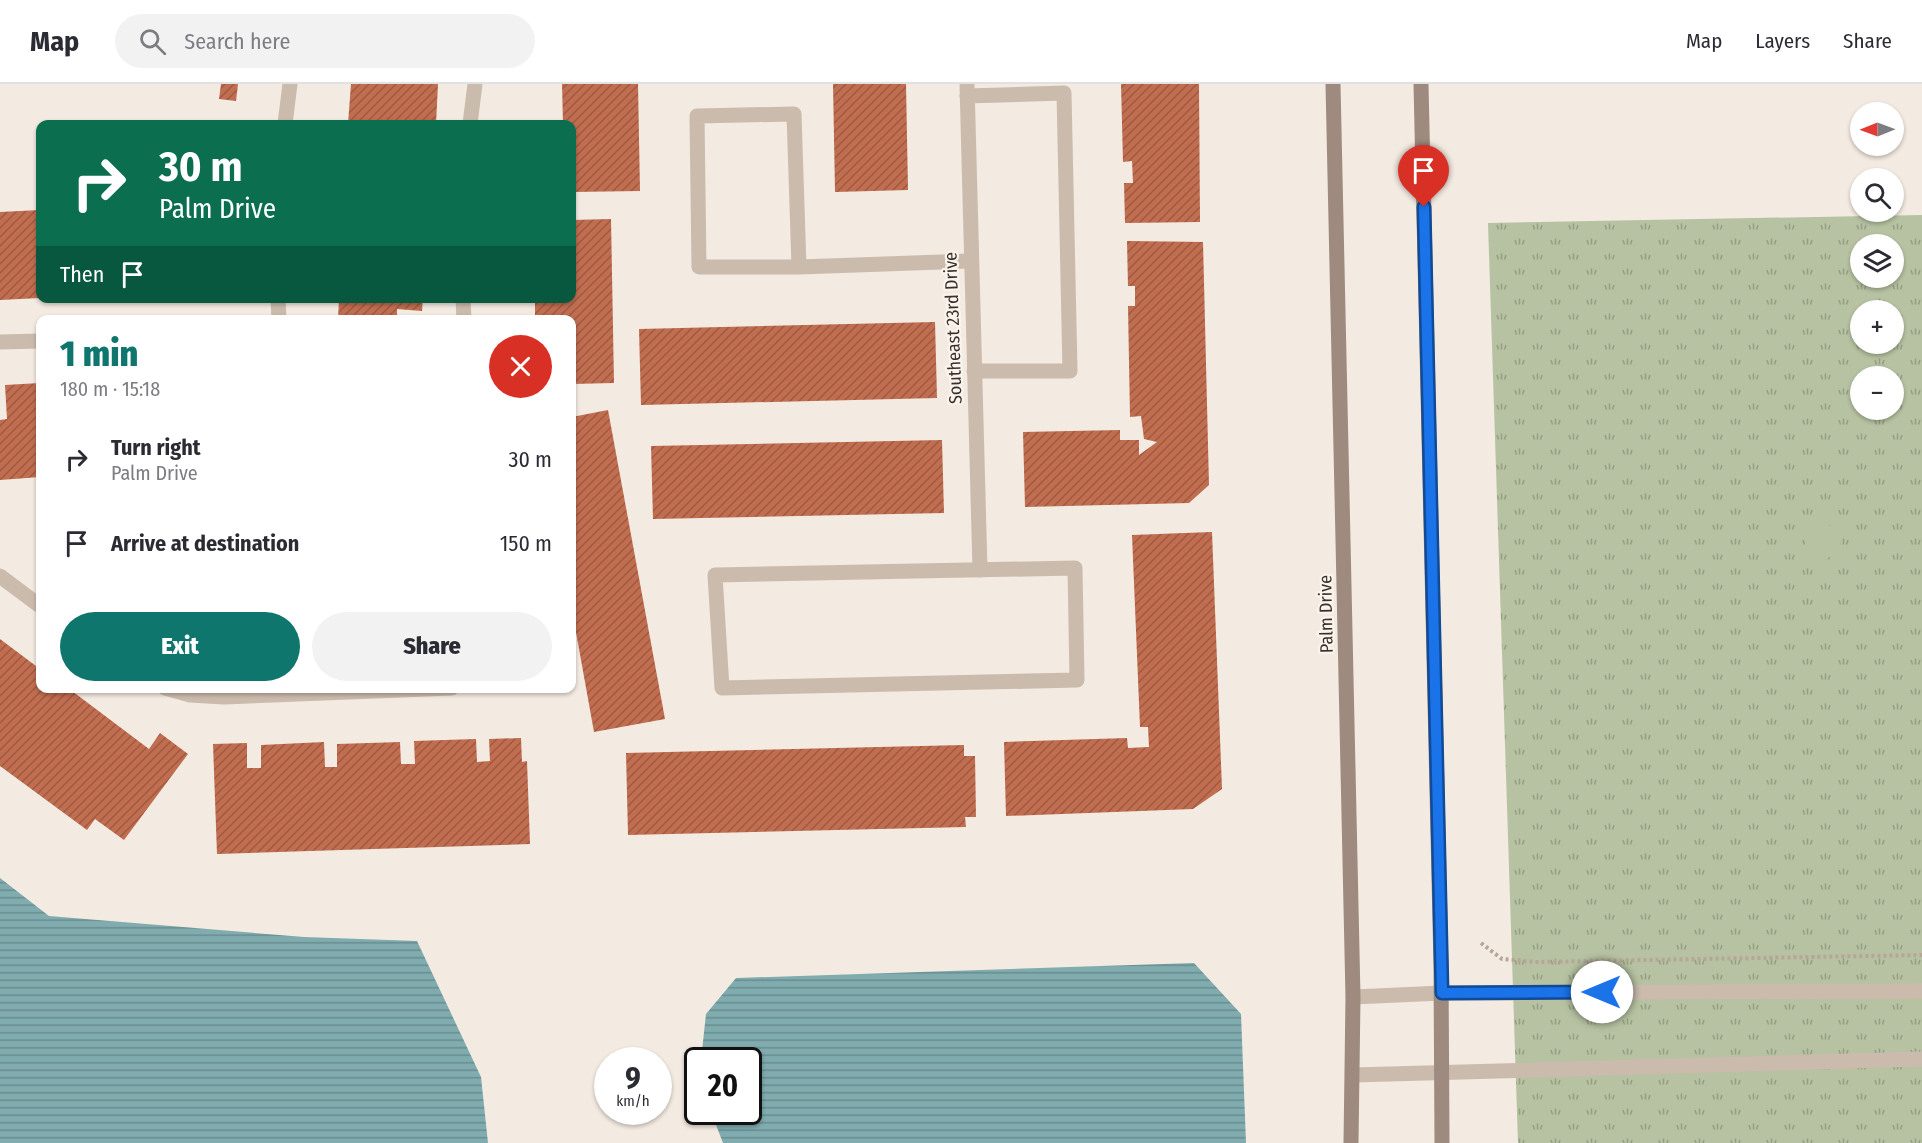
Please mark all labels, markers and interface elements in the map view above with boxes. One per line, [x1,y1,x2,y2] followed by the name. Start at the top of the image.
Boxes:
[115,14,535,68] search box
[30,25,79,58] text: Map
[136,25,169,58] icon: search
[184,28,290,55] text: Search here
[1686,28,1722,54] text: Map
[1755,28,1810,54] text: Layers
[1843,28,1892,54] text: Share
[1850,102,1904,156] north arrow
[1850,102,1904,420] map controls
[159,142,243,192] text: 30 m
[60,144,138,222] icon: right
[1398,145,1449,207] pin
[1407,154,1440,187] icon: arrive
[1850,168,1904,222] button: search
[159,193,276,225] text: Palm Drive
[1850,234,1904,288] button: layers
[939,251,967,404] street label: Southeast 23rd Drive
[116,258,149,291] icon: arrive
[60,261,104,288] text: Then
[1850,300,1904,354] button: +
[60,332,138,376] text: 1 min
[489,335,552,398] button: close
[1850,366,1904,420] button: −
[60,377,160,401] text: 180 m · 15:18
[111,434,200,461] text: Turn right
[60,443,93,476] icon: right
[509,446,552,473] text: 30 m
[111,461,198,485] text: Palm Drive
[60,527,93,560] icon: arrive
[111,530,299,557] text: Arrive at destination
[500,530,552,557] text: 150 m
[1314,575,1338,653] street label: Palm Drive
[60,612,300,681] button: Exit
[312,612,552,681] button: Share
[1570,960,1634,1024] position arrow
[684,1047,762,1125] speed limit sign: 20
[625,1061,641,1097] text: 9
[616,1092,650,1110] text: km/h

